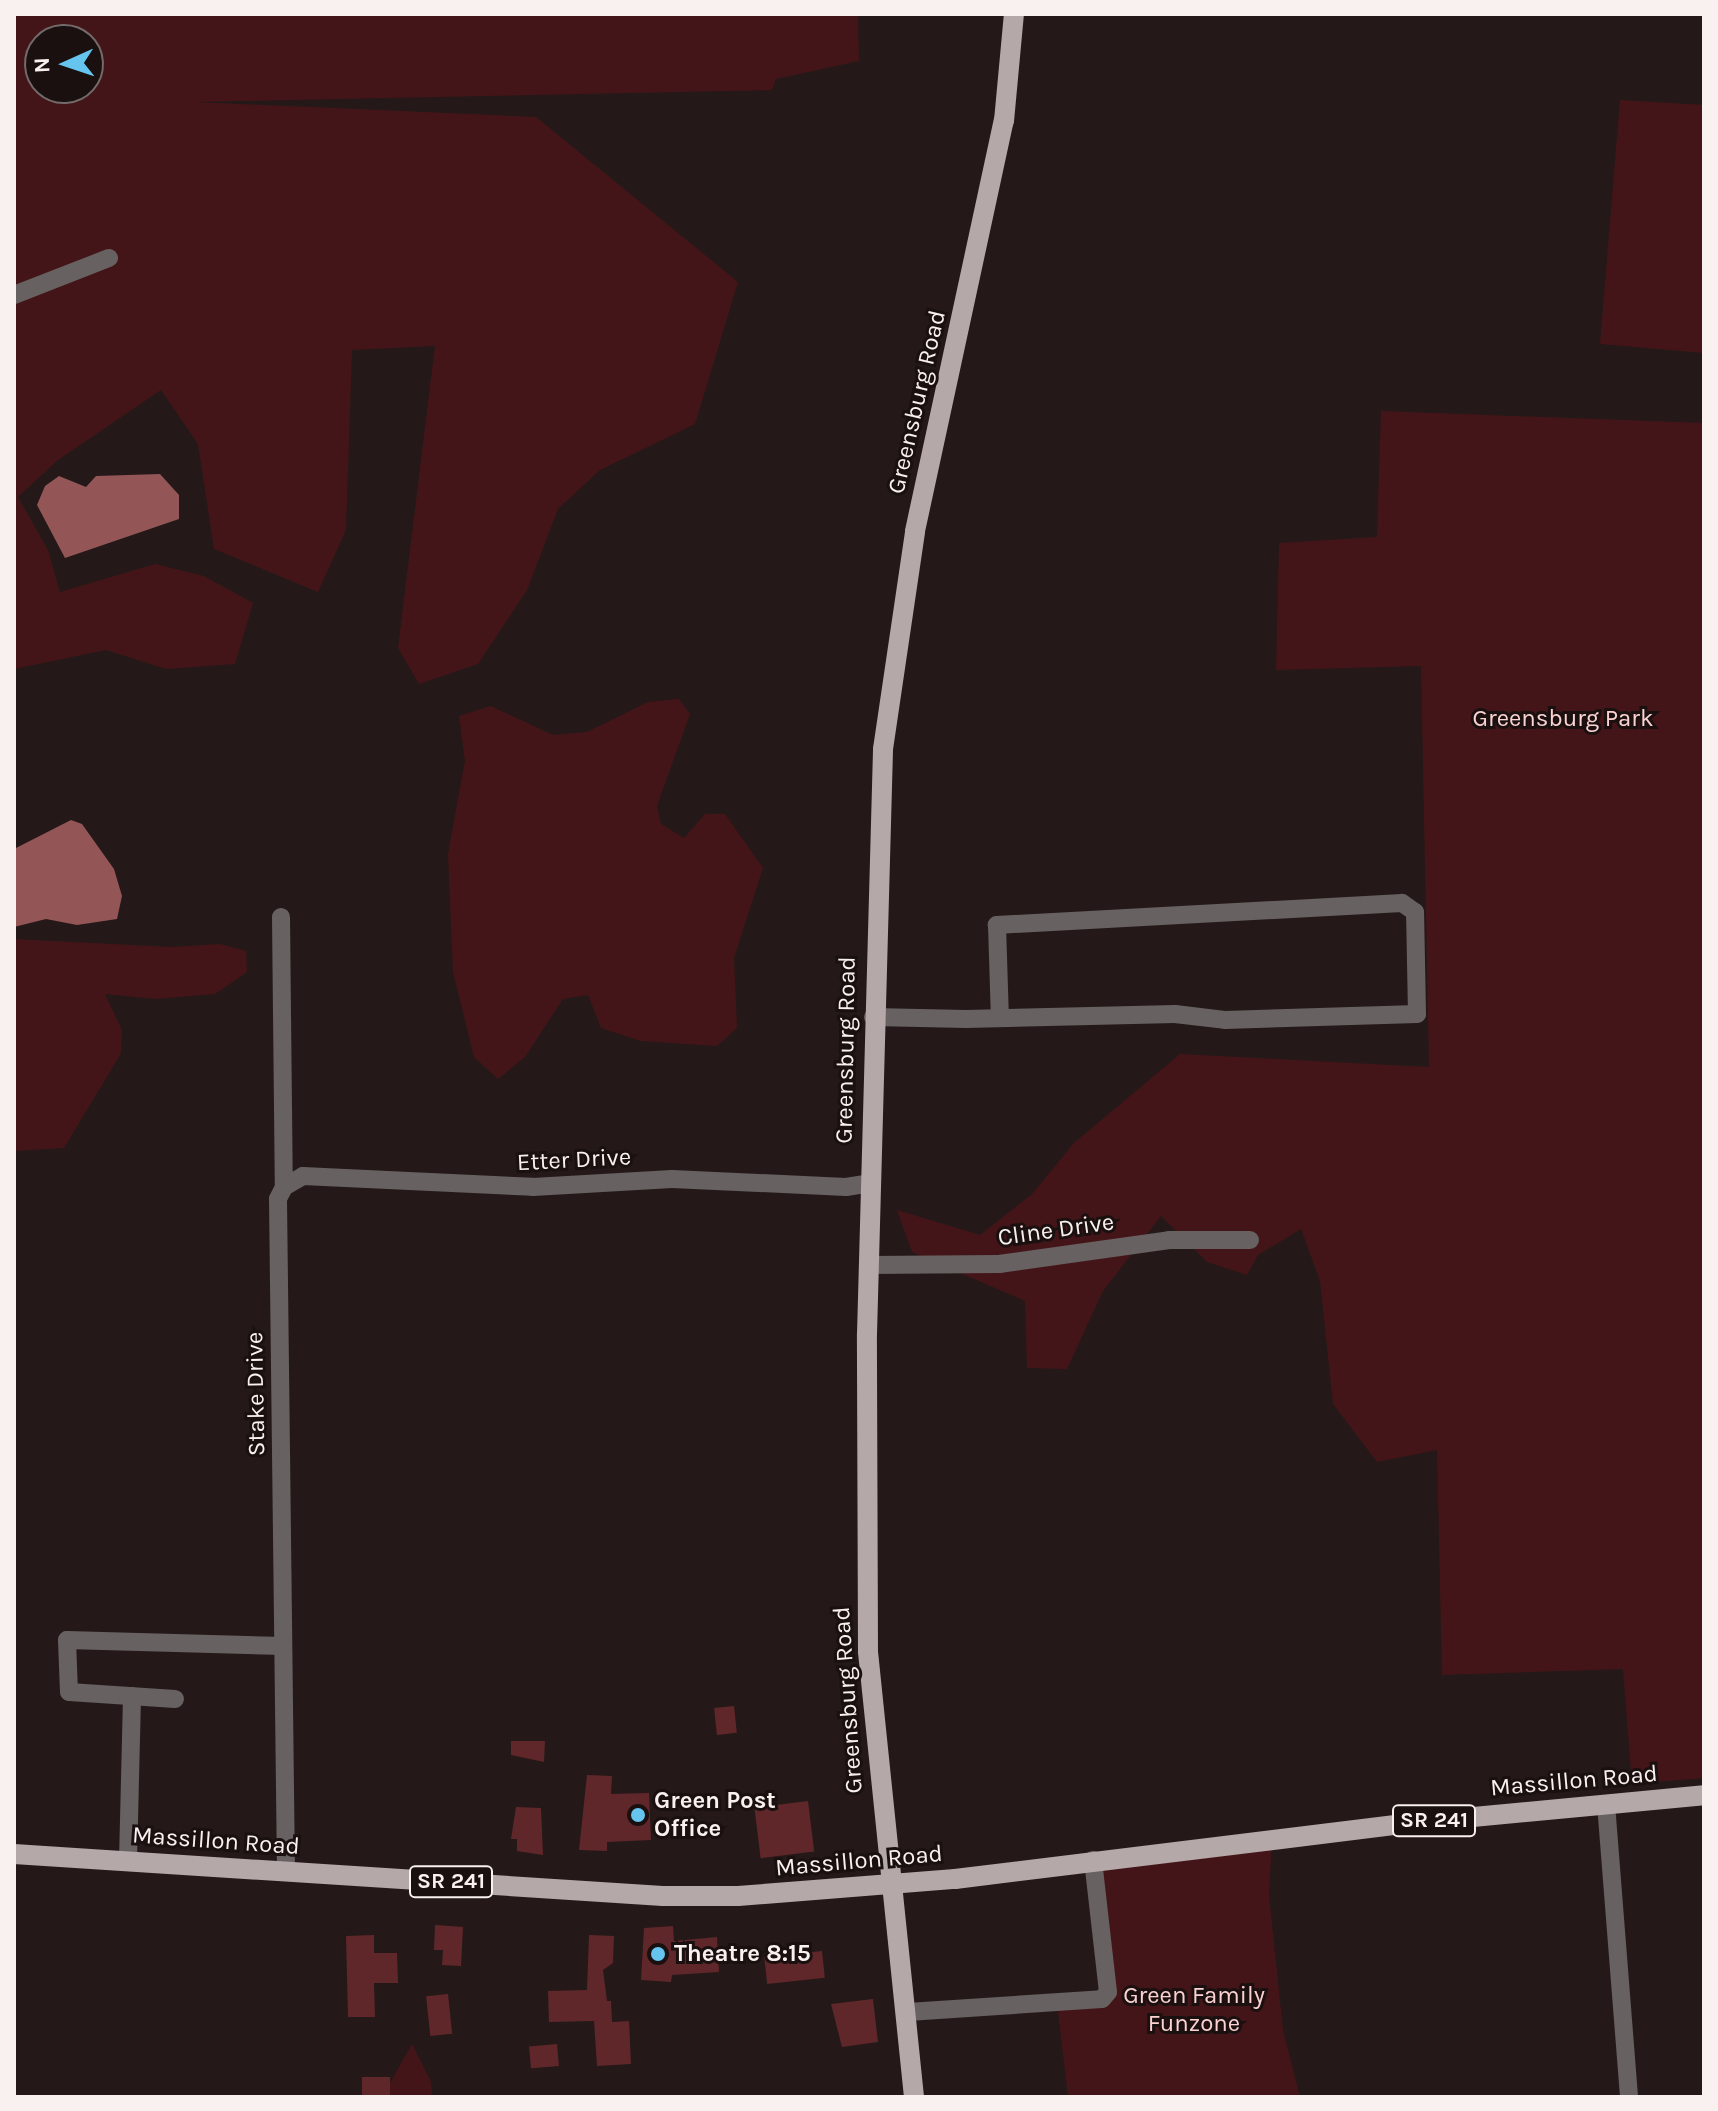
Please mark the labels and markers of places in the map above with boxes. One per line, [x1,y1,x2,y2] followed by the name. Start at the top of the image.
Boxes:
[654,1787,776,1843] place label: Green Post Office
[629,1806,647,1824] marker: Green Post Office
[674,1940,811,1968] place label: Theatre 8:15
[649,1945,667,1963] marker: Theatre 8:15

